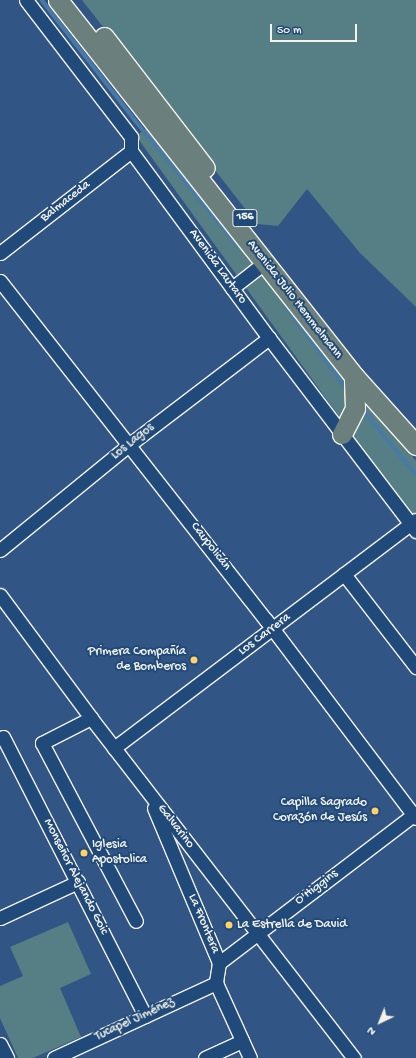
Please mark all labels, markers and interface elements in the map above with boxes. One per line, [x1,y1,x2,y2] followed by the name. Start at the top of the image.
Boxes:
[272,16,359,42] scale bar
[277,24,302,38] text: 50 m
[38,178,94,226] street label: Balmaceda
[232,208,258,228] road number: 156
[185,226,249,308] street label: Avenida Lautaro
[243,237,345,363] street label: Avenida Julio Hemmelmann
[108,420,158,464] street label: Los Lagos
[186,520,234,574] street label: Caupolicán
[236,610,294,660] street label: Los Carrera
[88,645,186,676] place label: Primera Compañía de Bomberos
[189,655,199,665] marker: Primera Compañía de Bomberos
[273,796,367,827] place label: Capilla Sagrado Corazón de Jesús
[153,802,197,852] street label: Galvarino
[370,806,380,816] marker: Capilla Sagrado Corazón de Jesús
[39,816,111,938] street label: Monseñor Alejando Goic
[92,838,147,869] place label: Iglesia Apostolica
[79,848,89,858] marker: Iglesia Apostolica
[292,867,342,909] street label: O'Higgins
[183,892,223,956] street label: La Frontera
[237,917,347,933] place label: La Estrella de David
[224,920,234,930] marker: La Estrella de David
[93,995,177,1045] street label: Tucapel Jiménez
[360,1002,400,1042] north arrow
[365,1024,379,1038] text: N

